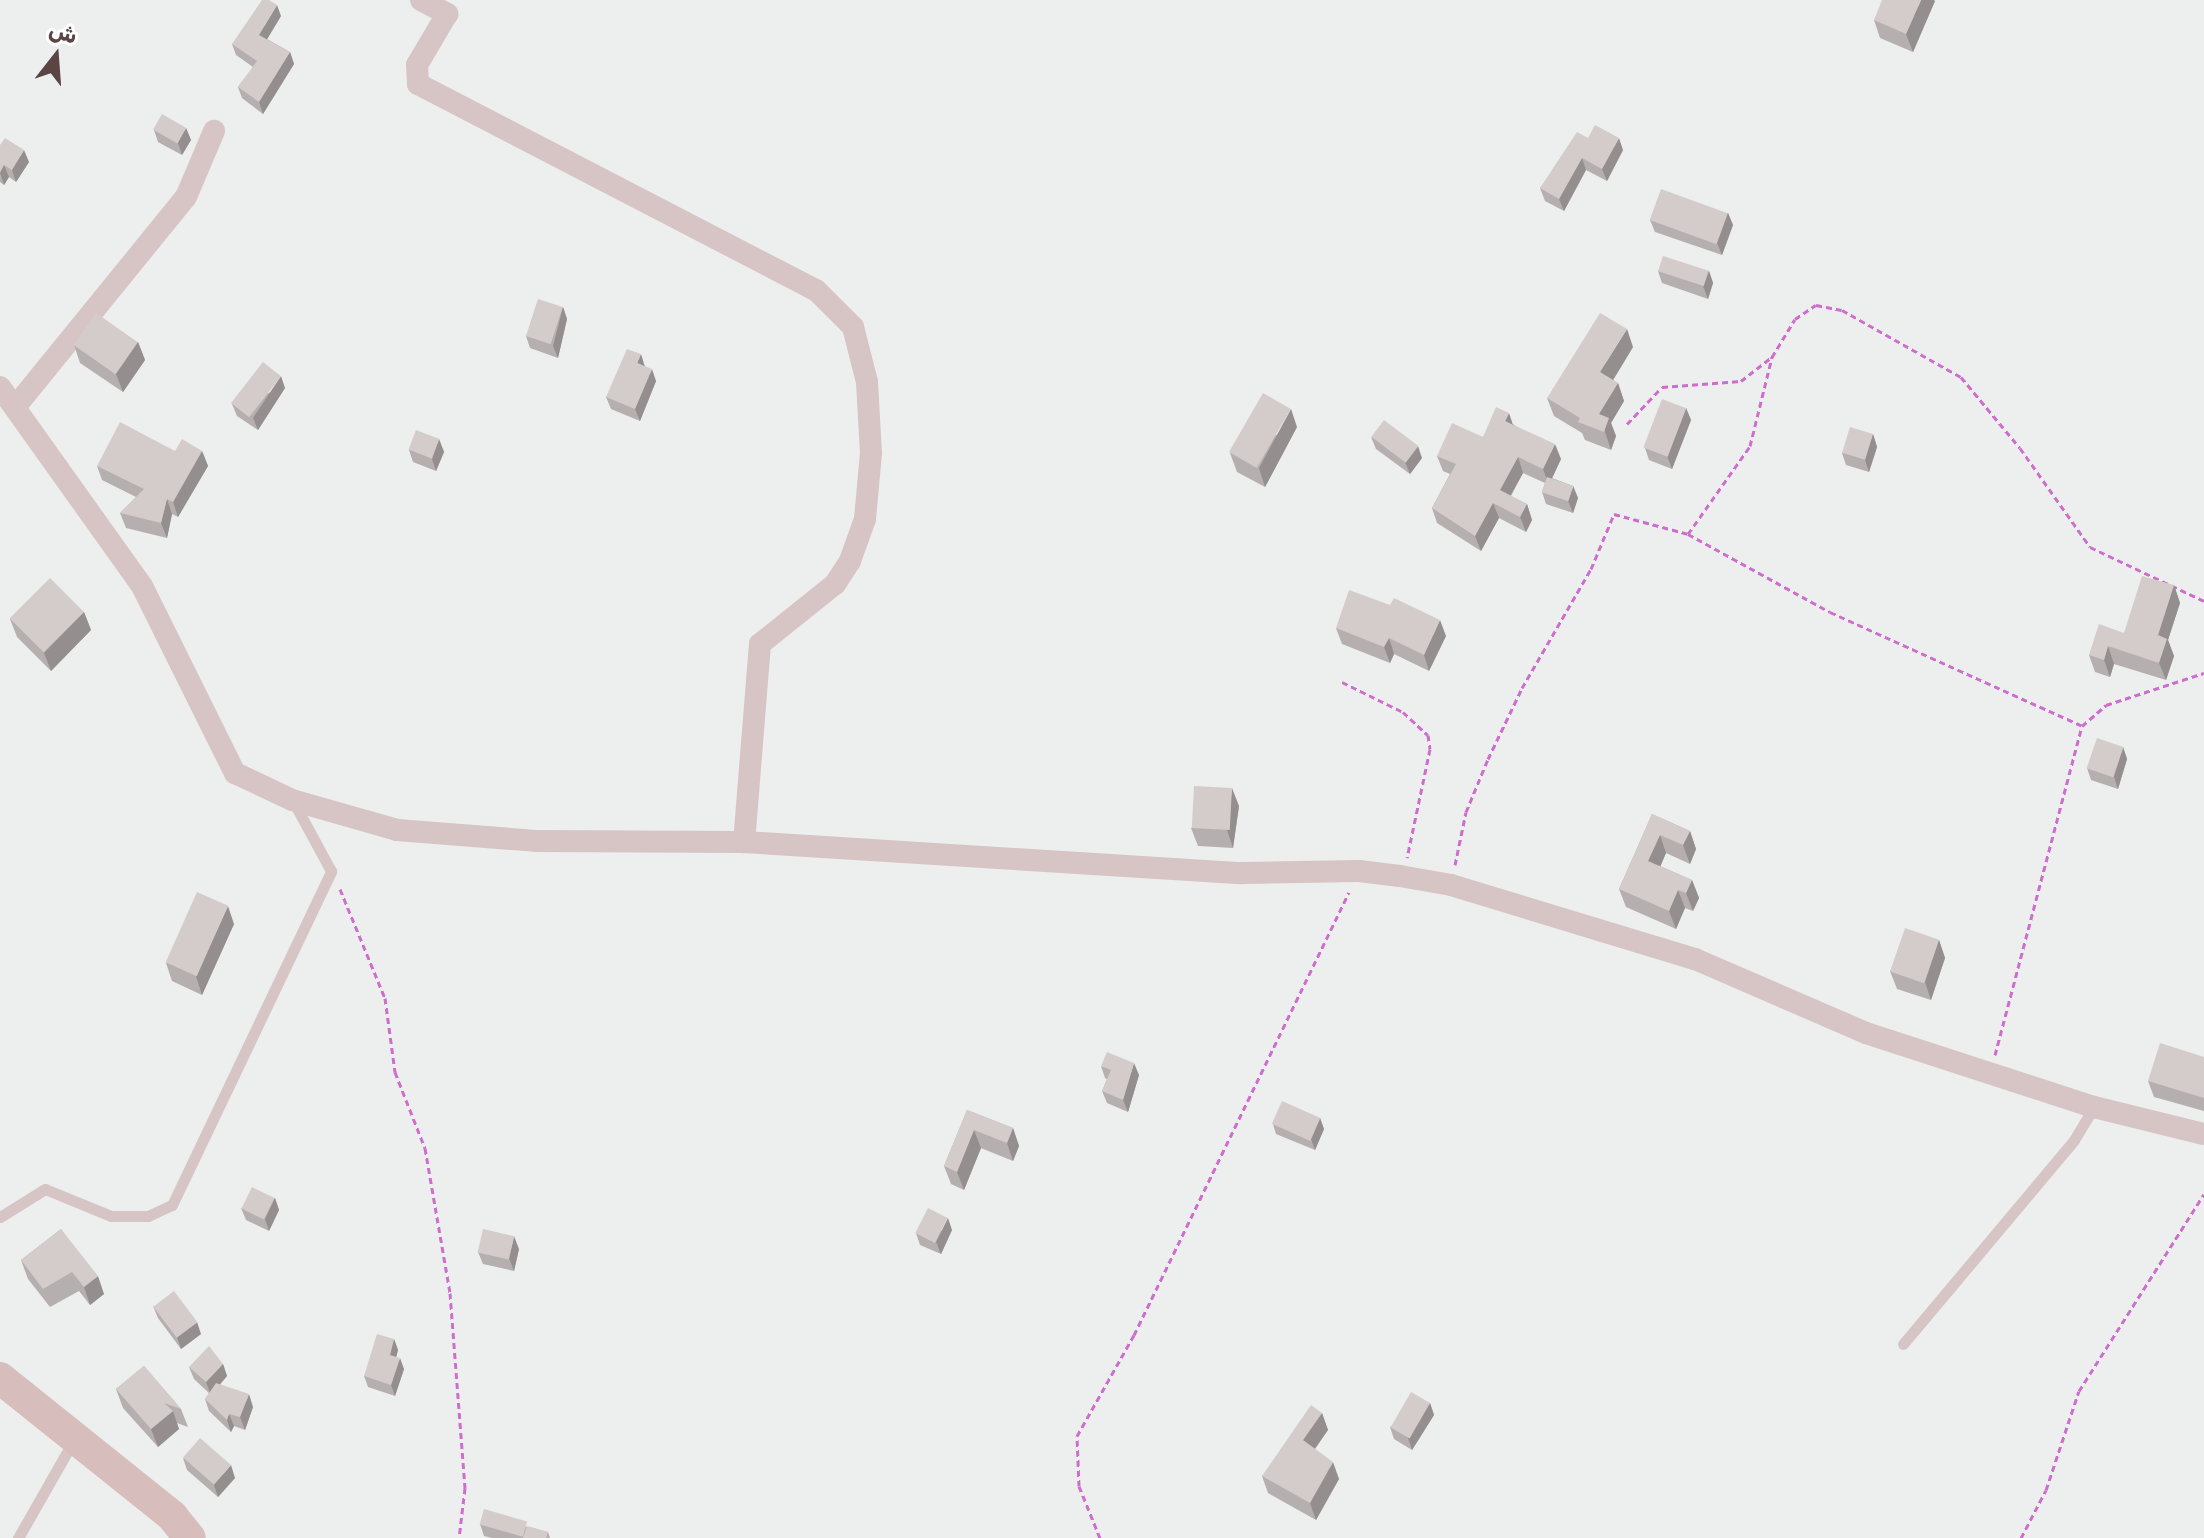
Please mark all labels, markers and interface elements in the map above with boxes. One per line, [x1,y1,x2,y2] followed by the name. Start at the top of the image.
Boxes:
[16,16,96,96] north arrow
[46,16,80,50] text: ش

